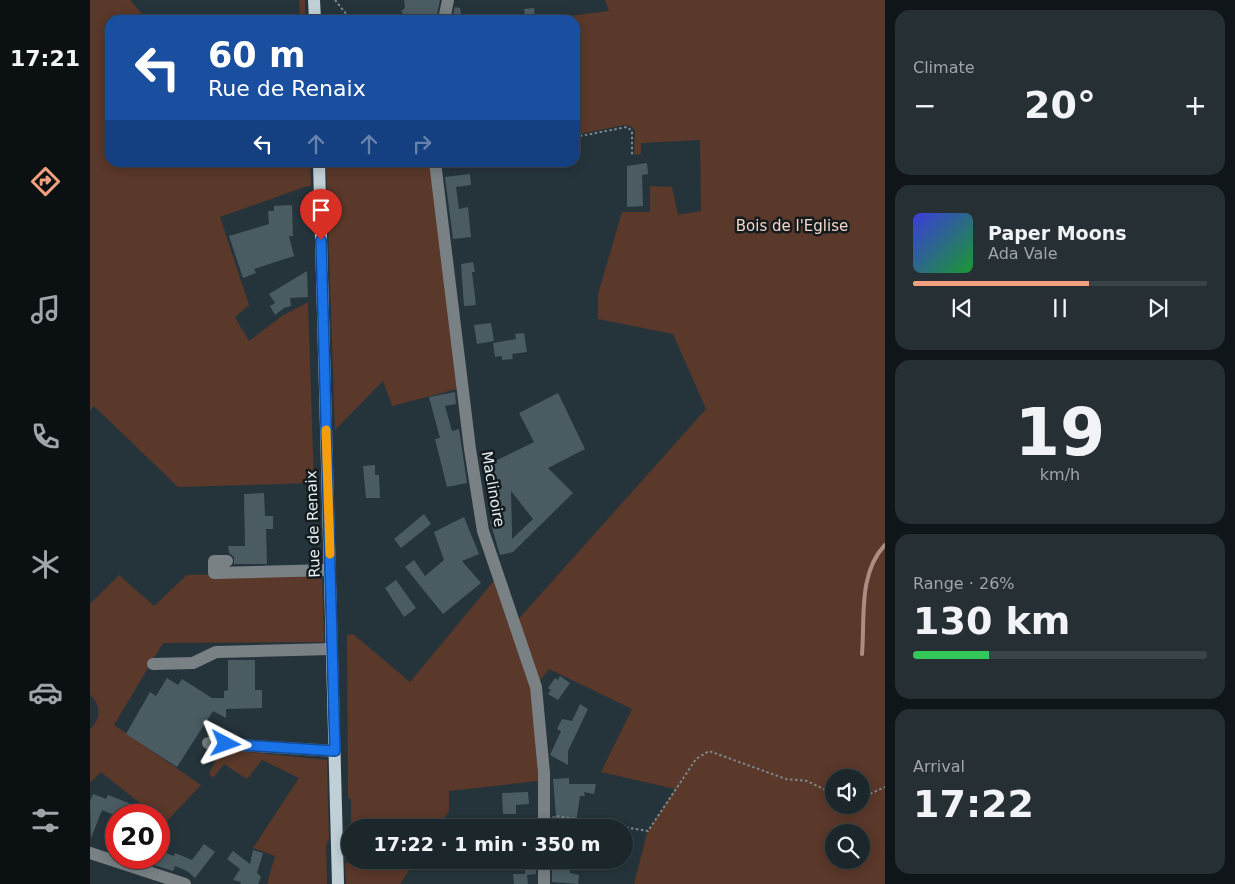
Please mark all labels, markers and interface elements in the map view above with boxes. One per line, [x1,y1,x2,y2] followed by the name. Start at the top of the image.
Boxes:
[125,35,190,100] icon: left
[208,35,305,75] text: 60 m
[10,46,80,71] text: 17:21
[913,58,975,77] text: Climate
[208,76,366,101] text: Rue de Renaix
[1024,83,1096,127] text: 20°
[913,89,936,122] text: −
[1184,89,1207,122] text: +
[249,130,277,158] icon: left
[302,130,330,158] icon: ahead
[355,130,383,158] icon: ahead
[408,130,436,158] icon: right
[28,164,63,199] icon: directions
[300,189,342,240] pin
[307,196,335,224] icon: arrive
[736,217,848,235] park label: Bois de l'Eglise
[988,222,1127,244] text: Paper Moons
[988,244,1058,263] text: Ada Vale
[28,292,63,327] icon: music
[948,294,976,322] icon: previous
[1046,294,1074,322] icon: pause
[1144,294,1172,322] icon: next
[1015,395,1105,470] text: 19
[28,419,63,454] icon: phone
[477,450,509,528] street label: Maclinoire
[1040,465,1080,484] text: km/h
[302,470,324,578] street label: Rue de Renaix
[28,547,63,582] icon: climate
[913,574,1015,593] text: Range · 26%
[913,599,1070,643] text: 130 km
[28,675,63,710] icon: car
[199,717,251,769] position arrow
[913,757,965,776] text: Arrival
[825,769,870,869] map controls
[825,769,870,814] button: sound
[913,782,1034,826] text: 17:22
[28,803,63,838] icon: filters
[105,804,170,869] speed limit sign: 20
[825,824,870,869] button: search
[373,833,601,855] text: 17:22 · 1 min · 350 m

